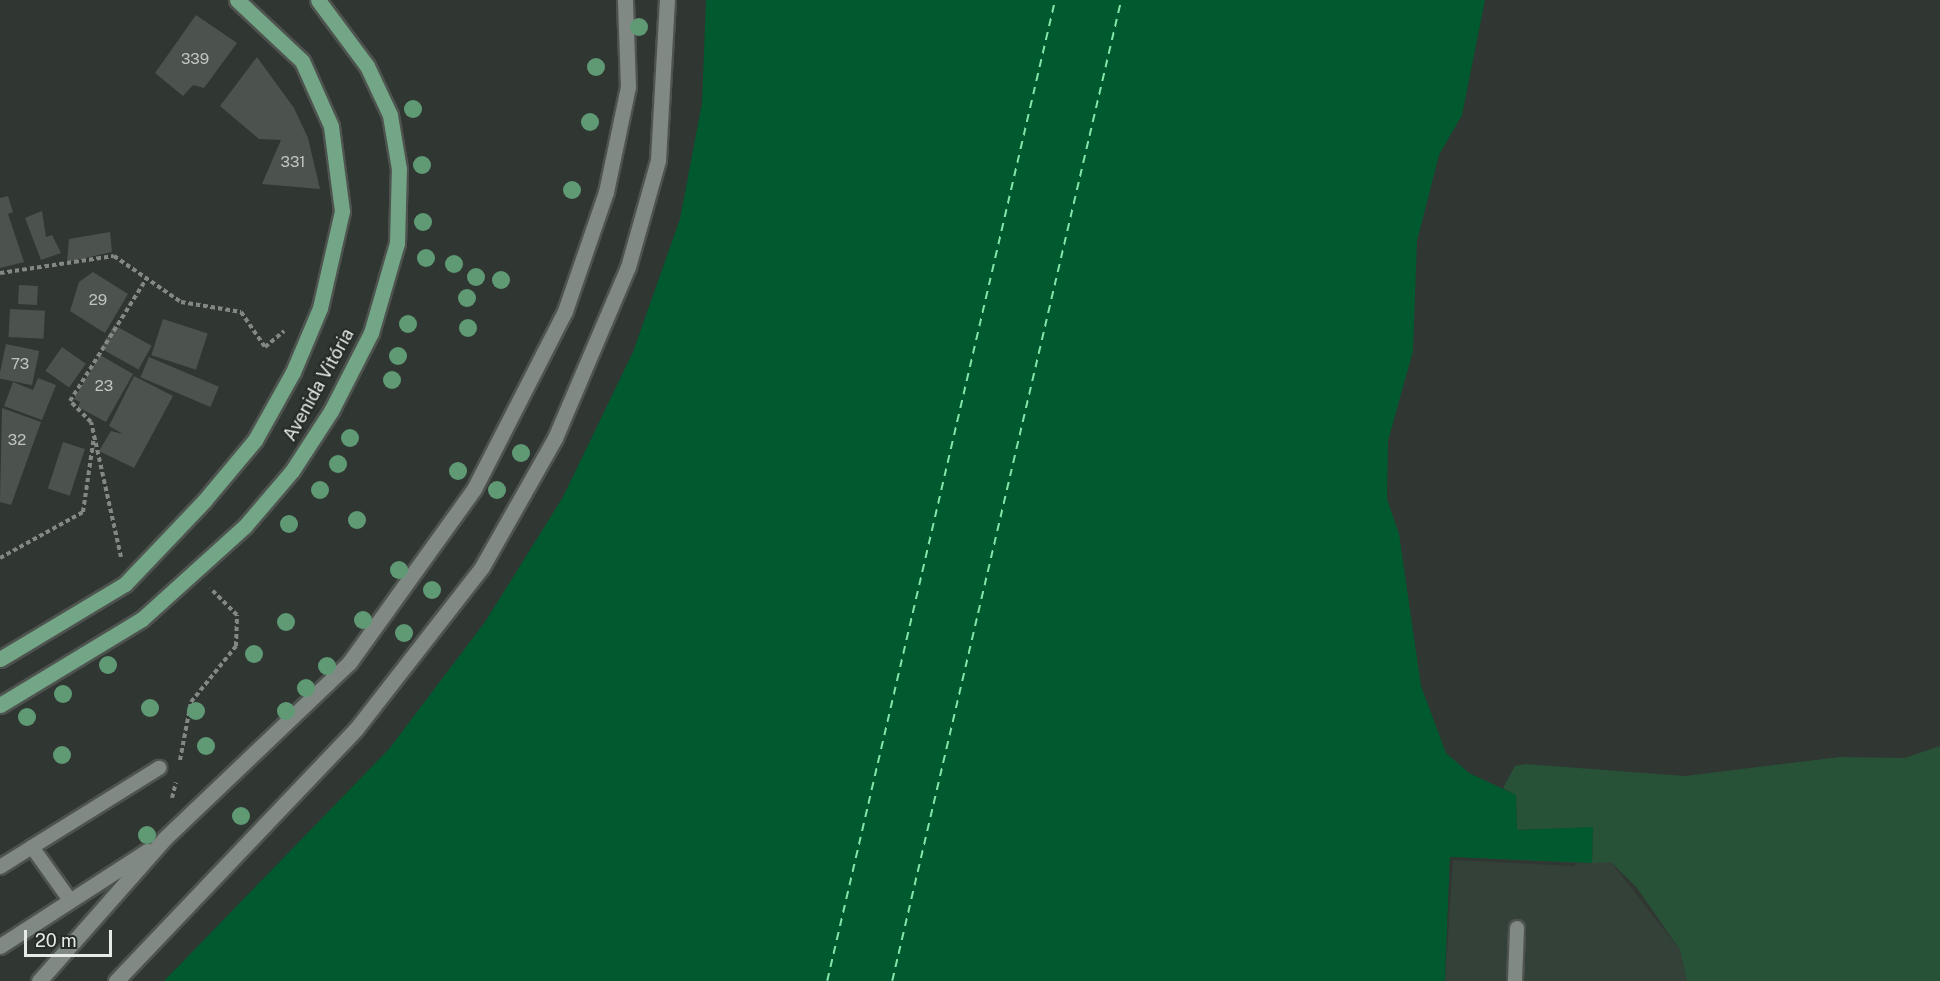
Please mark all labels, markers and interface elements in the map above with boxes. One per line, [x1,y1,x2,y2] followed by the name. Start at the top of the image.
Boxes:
[181,50,209,68] house number: 339
[281,153,305,171] house number: 331
[89,291,107,309] house number: 29
[279,325,359,445] street label: Avenida Vitória
[11,355,29,373] house number: 73
[95,377,113,395] house number: 23
[8,431,26,449] house number: 32
[27,918,116,956] scale bar
[35,930,77,951] text: 20 m

